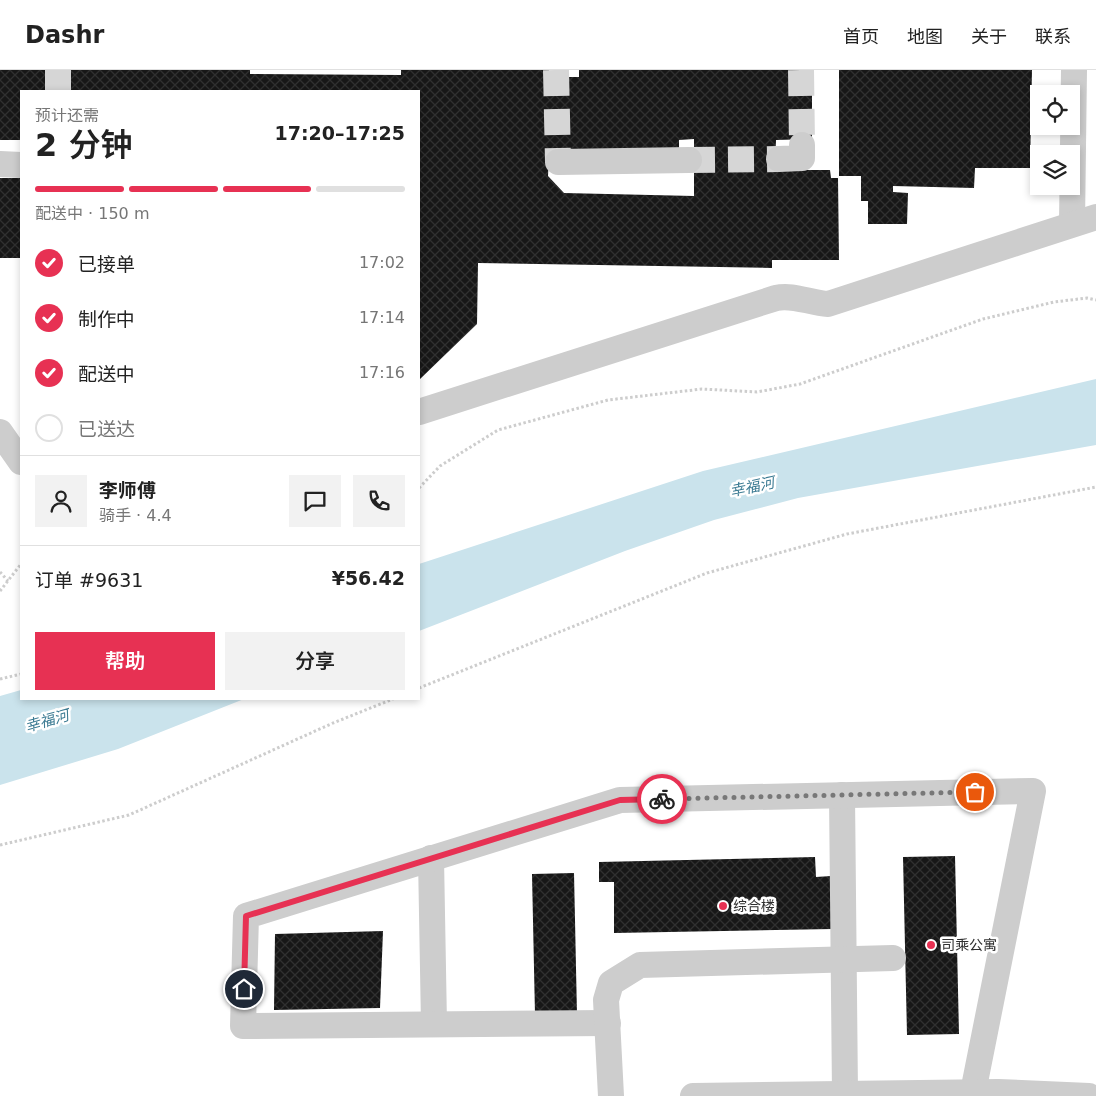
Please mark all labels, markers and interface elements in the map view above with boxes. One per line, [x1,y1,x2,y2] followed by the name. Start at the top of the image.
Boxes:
[25,21,104,49] text: Dashr
[843,26,879,47] text: 首页
[907,26,943,47] text: 地图
[971,26,1007,47] text: 关于
[1035,26,1071,47] text: 联系
[1030,85,1080,195] map controls
[1030,85,1080,135] button: locate
[35,106,99,125] text: 预计还需
[275,122,405,144] text: 17:20–17:25
[35,126,132,164] text: 2 分钟
[1030,145,1080,195] button: layers
[35,204,149,223] text: 配送中 · 150 m
[35,249,63,277] icon: check
[78,253,135,275] text: 已接单
[359,253,405,272] text: 17:02
[35,304,63,332] icon: check
[78,308,135,330] text: 制作中
[359,308,405,327] text: 17:14
[35,359,63,387] icon: check
[78,363,135,385] text: 配送中
[359,363,405,382] text: 17:16
[78,418,135,440] text: 已送达
[728,473,779,500] water label: 幸福河
[35,475,87,527] button: person
[289,475,341,527] button: chat
[353,475,405,527] button: phone
[99,479,156,501] text: 李师傅
[99,506,172,525] text: 骑手 · 4.4
[332,567,405,589] text: ¥56.42
[35,569,143,591] text: 订单 #9631
[35,632,215,690] button: 帮助
[225,632,405,690] button: 分享
[23,705,74,736] water label: 幸福河
[954,771,996,813] pin
[637,774,687,824] courier
[961,778,989,806] icon: bag
[648,785,676,813] icon: bike
[733,898,775,914] place label: 综合楼
[717,900,729,912] marker: 综合楼
[941,937,997,953] place label: 司乘公寓
[925,939,937,951] marker: 司乘公寓
[223,968,265,1010] pin
[230,975,258,1003] icon: home

